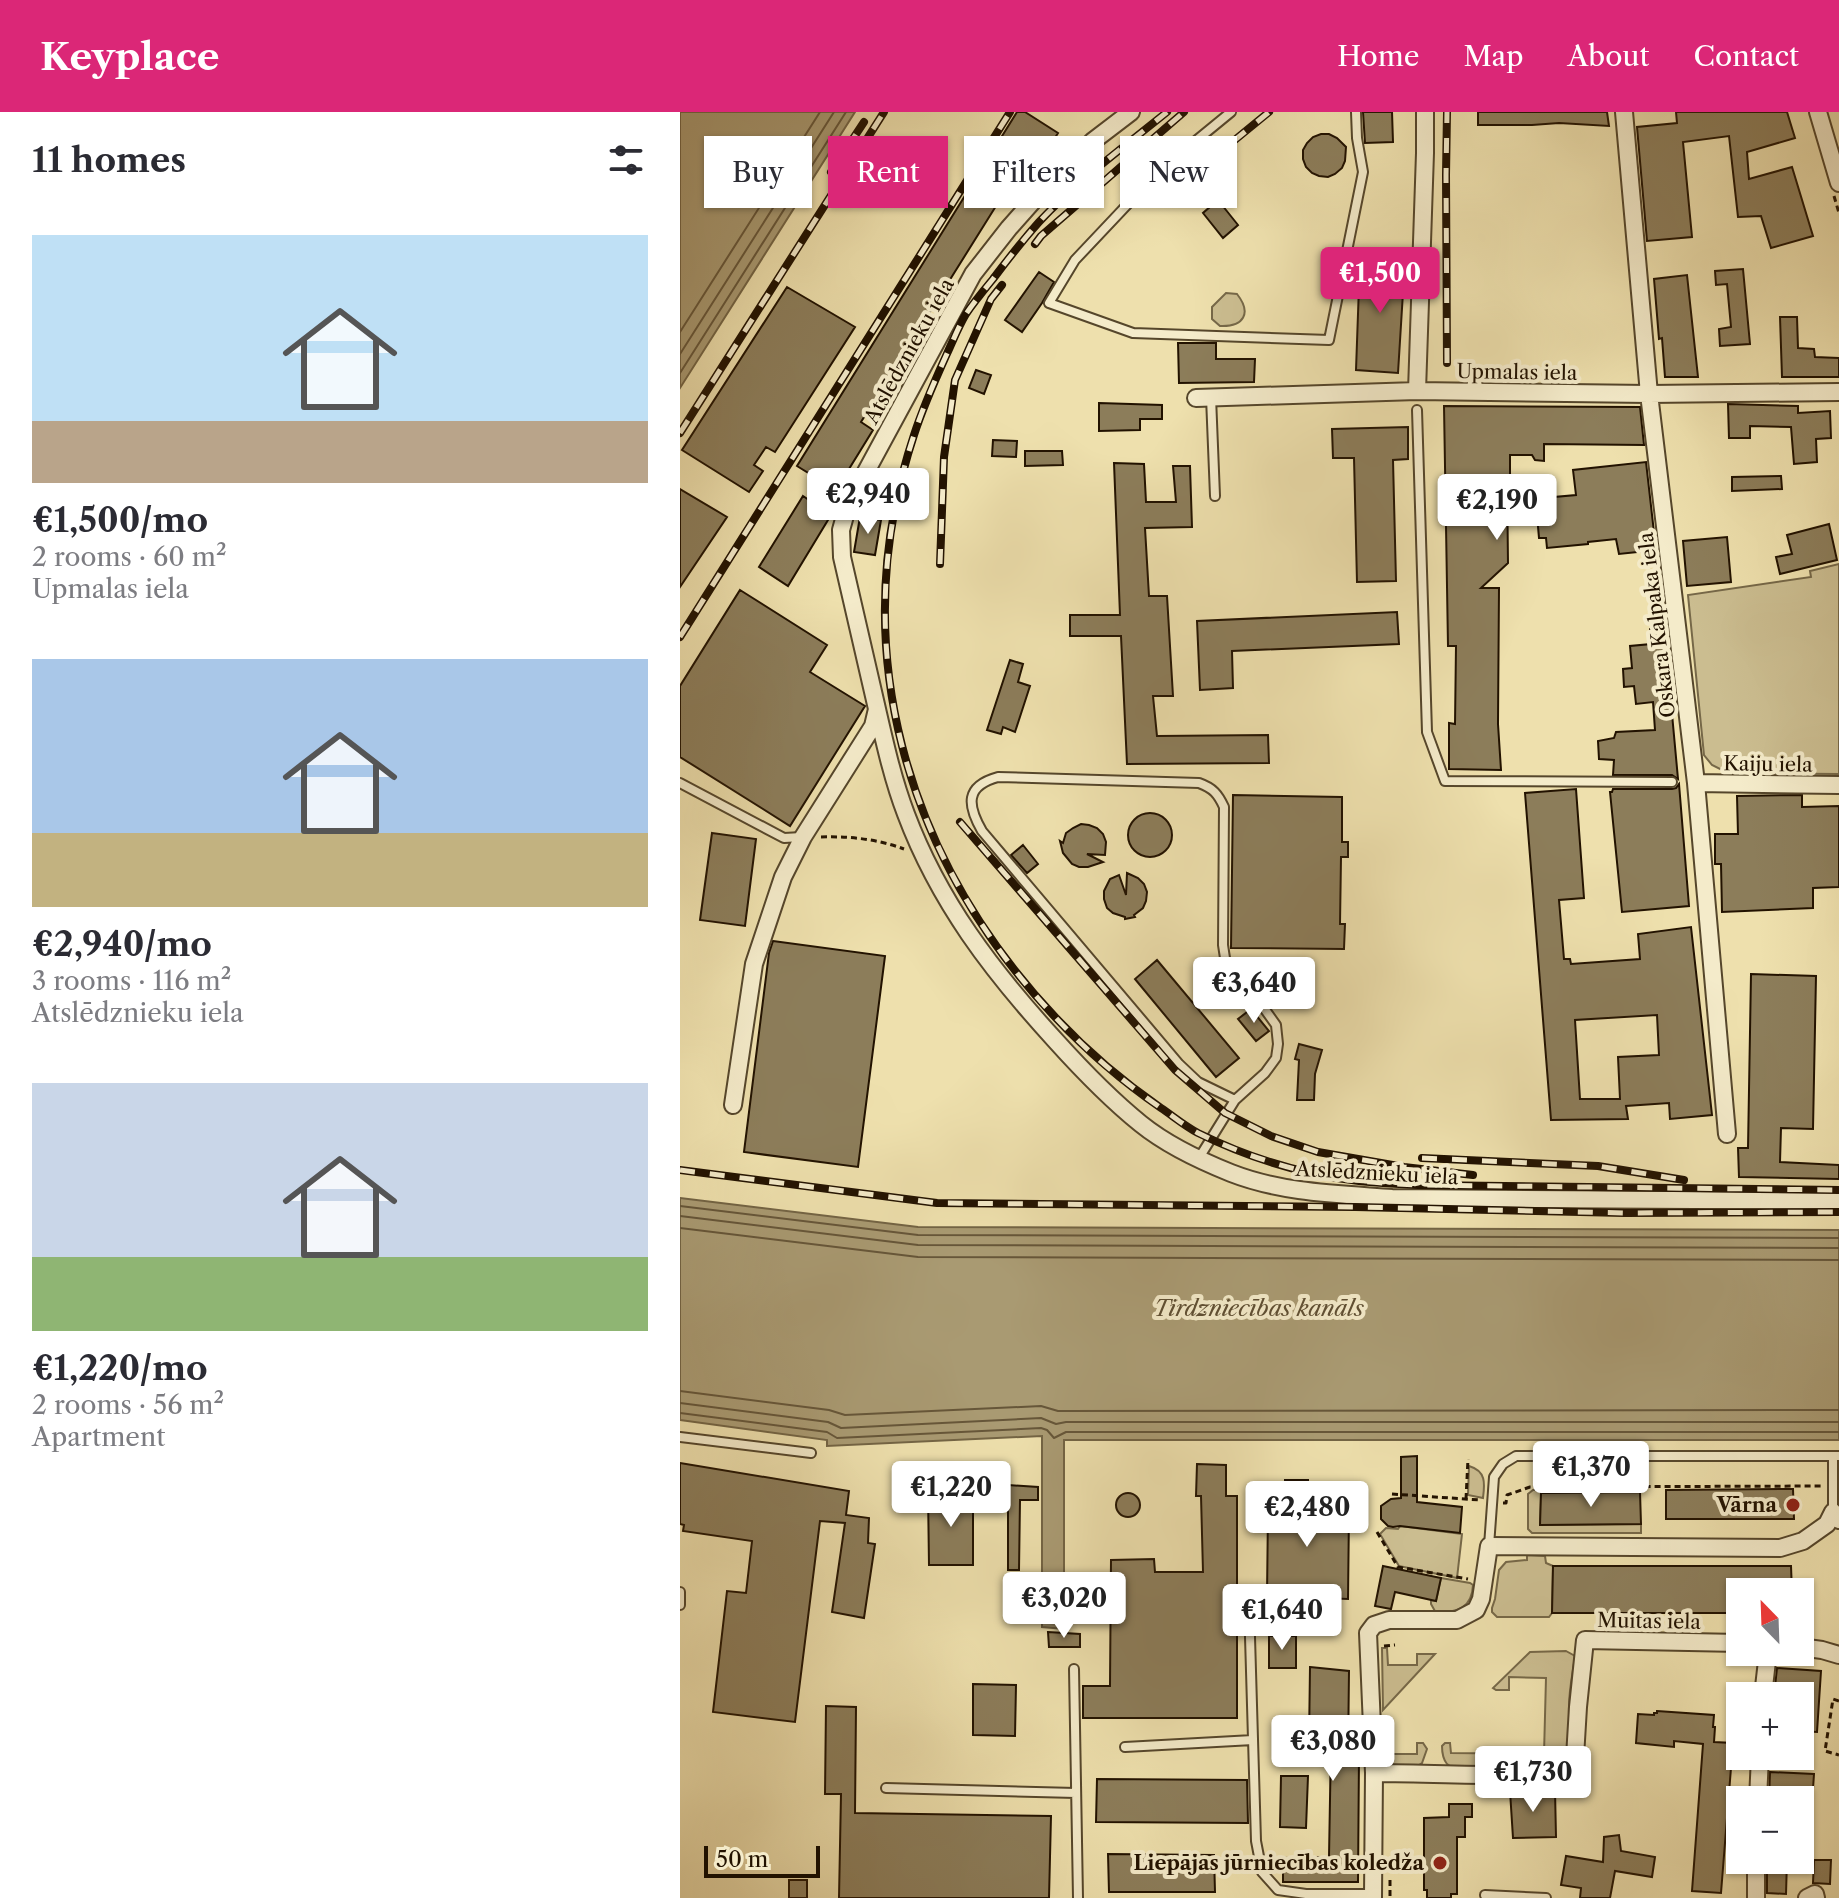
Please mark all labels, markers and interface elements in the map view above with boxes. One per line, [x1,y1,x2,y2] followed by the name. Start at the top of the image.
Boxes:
[40,33,219,80] text: Keyplace
[1337,39,1419,73] text: Home
[1463,39,1523,73] text: Map
[1567,39,1649,73] text: About
[1693,39,1799,73] text: Contact
[704,136,812,208] chip: Buy
[828,136,948,208] chip: Rent
[964,136,1104,208] chip: Filters
[1120,136,1237,208] chip: New
[604,138,648,182] icon: filters
[32,139,186,181] text: 11 homes
[1315,247,1445,315] pin: €1,500
[1339,257,1421,289] text: €1,500
[859,274,959,429] street label: Atslēdznieku iela
[268,287,412,431] icon: home
[1456,359,1578,385] street label: Upmalas iela
[803,468,933,536] pin: €2,940
[1432,474,1562,542] pin: €2,190
[825,478,911,510] text: €2,940
[1456,484,1538,516] text: €2,190
[32,499,208,541] text: €1,500/mo
[1634,531,1680,719] street label: Oskara Kalpaka iela
[32,541,227,573] text: 2 rooms · 60 m²
[32,573,189,605] text: Upmalas iela
[268,711,412,855] icon: home
[1723,751,1813,777] street label: Kaiju iela
[32,923,212,965] text: €2,940/mo
[1189,957,1319,1025] pin: €3,640
[32,965,231,997] text: 3 rooms · 116 m²
[1211,967,1297,999] text: €3,640
[32,997,244,1029] text: Atslēdznieku iela
[268,1135,412,1279] icon: home
[1294,1157,1459,1189] street label: Atslēdznieku iela
[1154,1295,1364,1322] water label: Tirdzniecības kanāls
[32,1347,208,1389] text: €1,220/mo
[32,1389,224,1421] text: 2 rooms · 56 m²
[32,1421,165,1453] text: Apartment
[1526,1441,1656,1509] pin: €1,370
[1551,1451,1631,1483] text: €1,370
[886,1461,1016,1529] pin: €1,220
[910,1471,992,1503] text: €1,220
[1242,1481,1372,1549] pin: €2,480
[1264,1491,1351,1523] text: €2,480
[1716,1493,1777,1517] place label: Vārna
[1784,1496,1802,1514] marker: Vārna
[999,1572,1129,1640] pin: €3,020
[1726,1578,1814,1666] north arrow
[1726,1578,1814,1874] map controls
[1021,1582,1107,1614] text: €3,020
[1217,1584,1347,1652] pin: €1,640
[1241,1594,1323,1626] text: €1,640
[1597,1608,1702,1634] street label: Muitas iela
[1726,1682,1814,1770] button: +
[1268,1715,1398,1783] pin: €3,080
[1289,1725,1377,1757] text: €3,080
[1468,1746,1598,1814] pin: €1,730
[1493,1756,1573,1788] text: €1,730
[1726,1786,1814,1874] button: −
[704,1842,820,1878] scale bar
[716,1846,768,1873] text: 50 m
[1134,1851,1424,1875] place label: Liepājas jūrniecības koledža
[1431,1854,1449,1872] marker: Liepājas jūrniecības koledža

